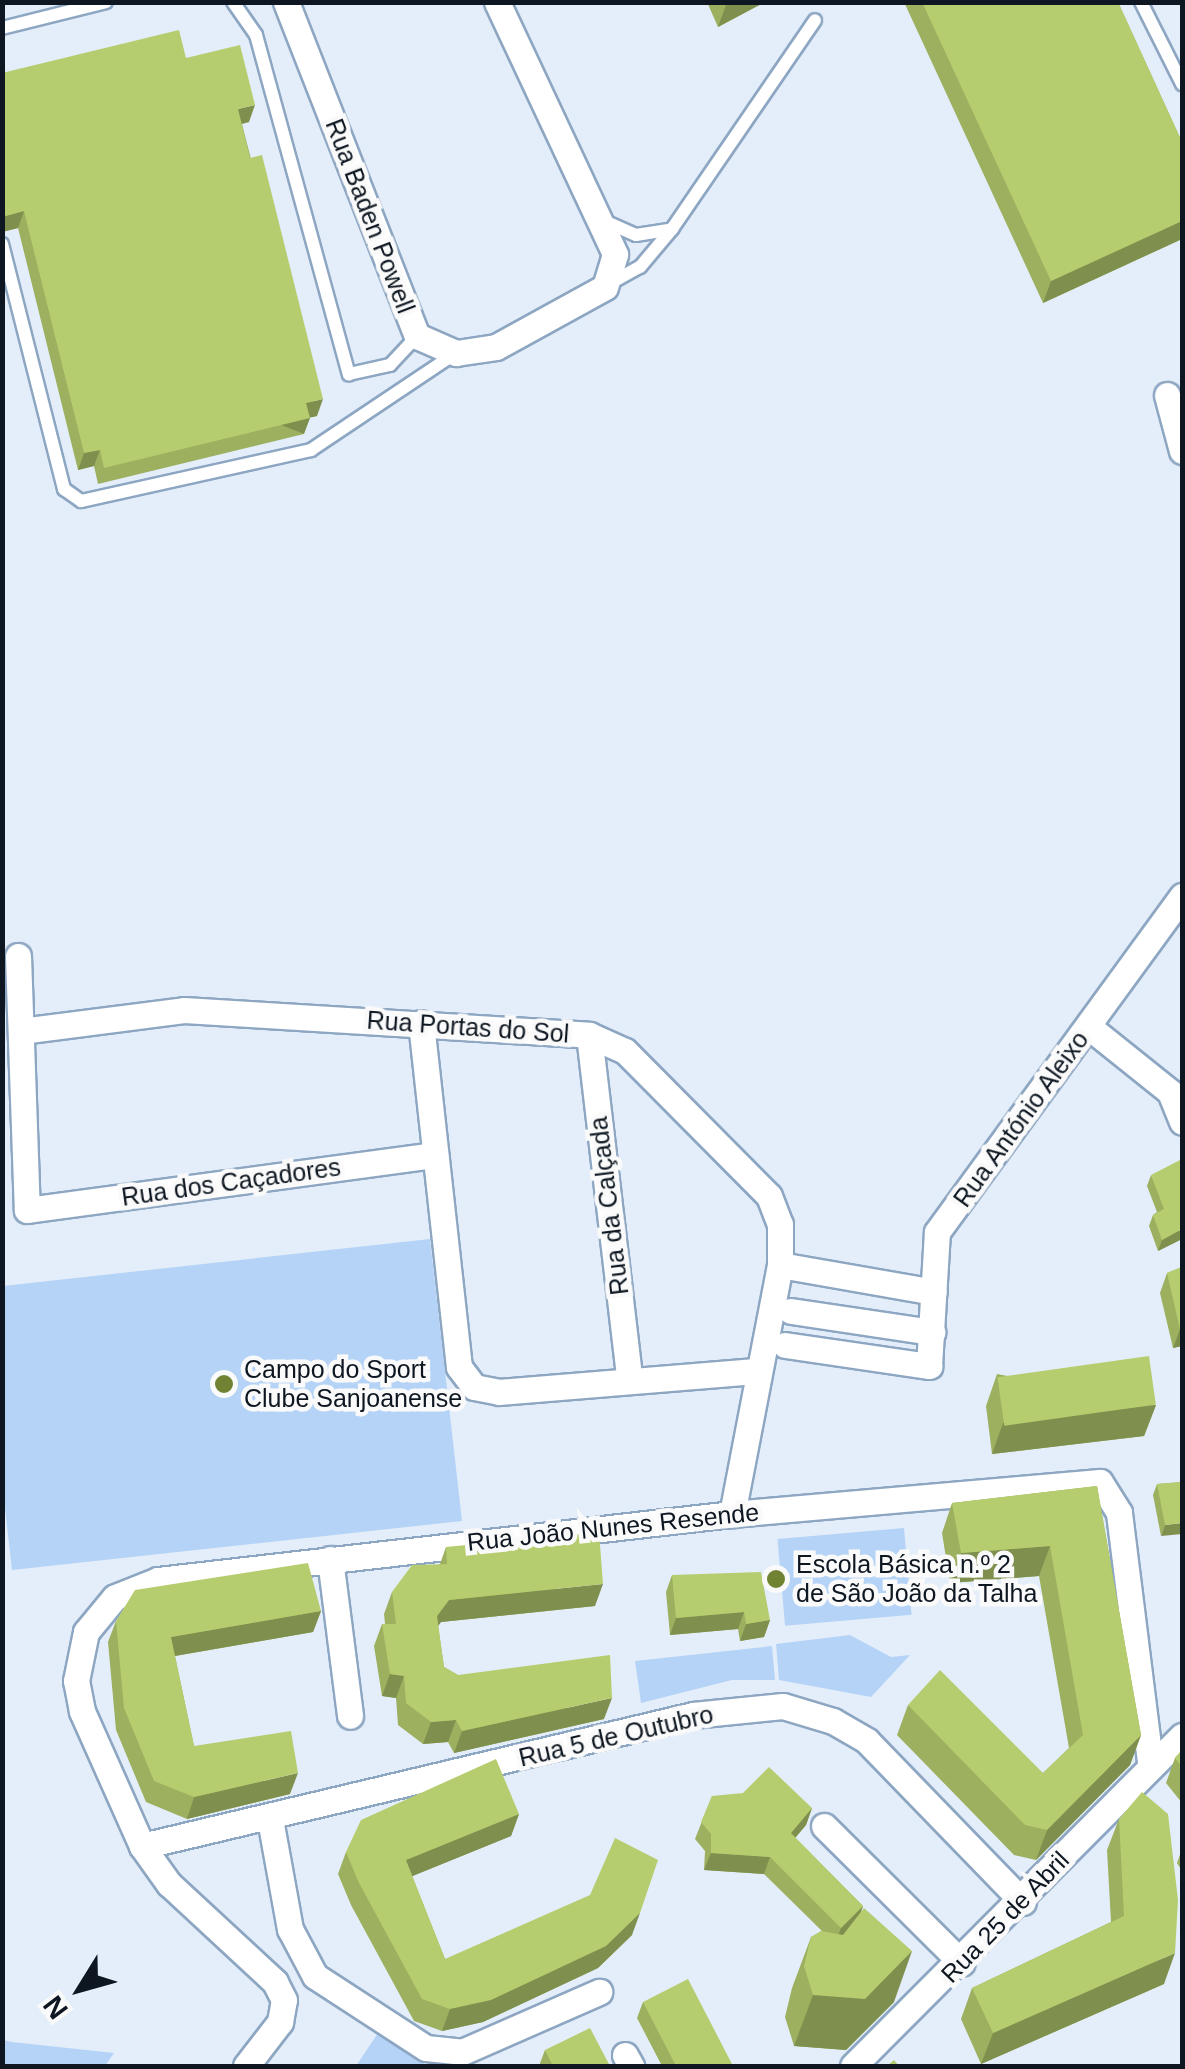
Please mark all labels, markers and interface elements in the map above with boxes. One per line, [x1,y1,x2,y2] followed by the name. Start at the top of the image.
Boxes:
[319,115,421,317] street label: Rua Baden Powell
[366,1005,570,1049] street label: Rua Portas do Sol
[946,1024,1096,1214] street label: Rua António Aleixo
[583,1115,635,1297] street label: Rua da Calçada
[120,1152,342,1212] street label: Rua dos Caçadores
[244,1355,462,1414] place label: Campo do Sport Clube Sanjoanense
[213,1373,235,1395] marker: Campo do Sport Clube Sanjoanense
[466,1497,760,1557] street label: Rua João Nunes Resende
[796,1550,1038,1609] place label: Escola Básica n.º 2 de São João da Talha
[765,1568,787,1590] marker: Escola Básica n.º 2 de São João da Talha
[516,1699,716,1773] street label: Rua 5 de Outubro
[934,1845,1076,1989] street label: Rua 25 de Abril
[30,1939,130,2039] north arrow
[37,1990,74,2025] text: N

